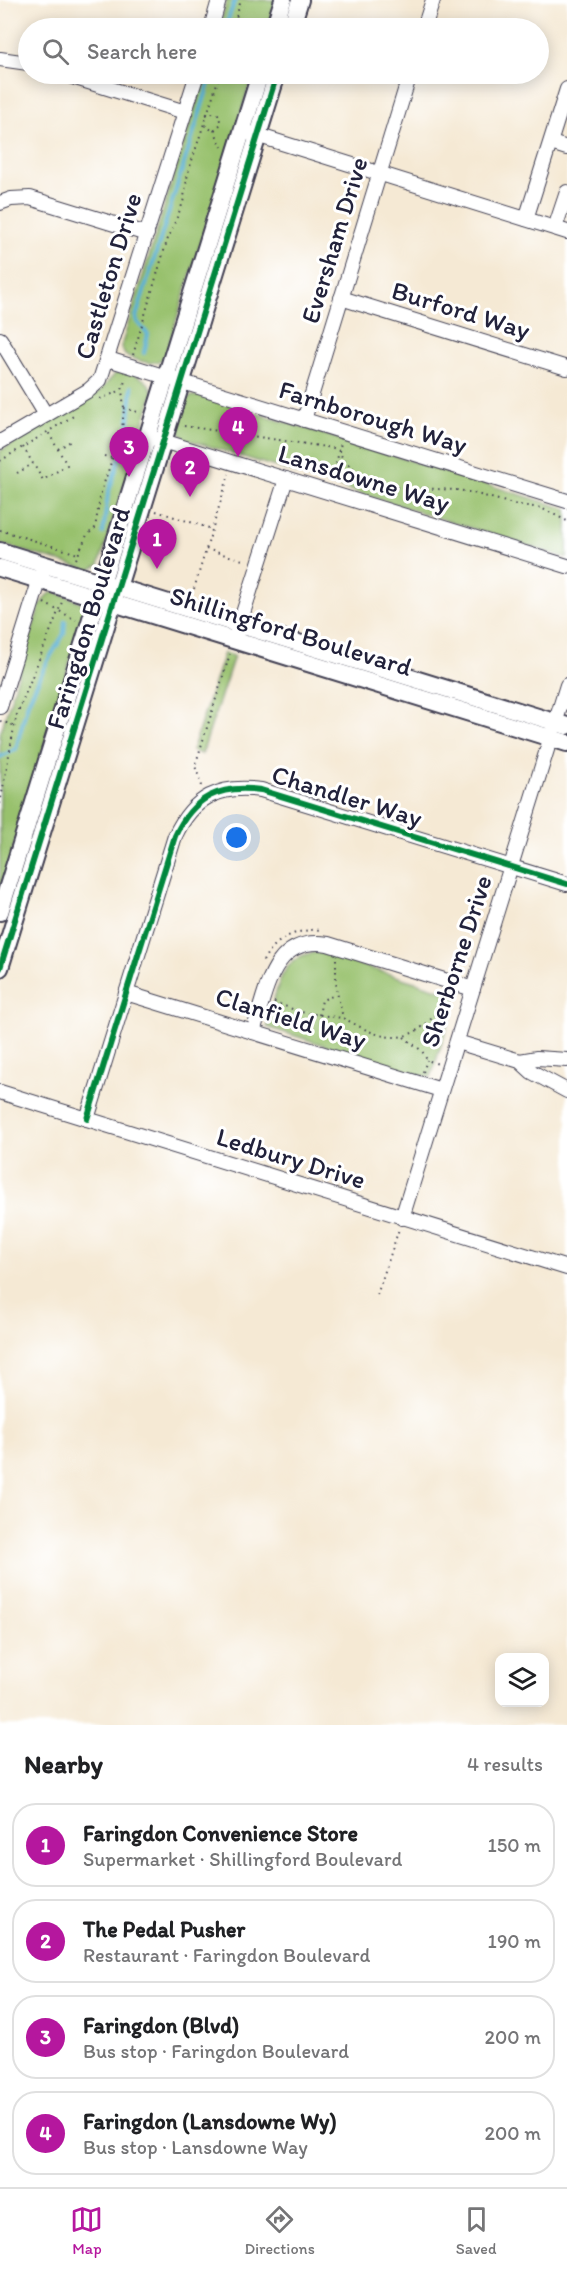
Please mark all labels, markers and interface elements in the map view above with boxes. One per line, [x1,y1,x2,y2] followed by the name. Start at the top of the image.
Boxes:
[18,18,549,84] search box
[39,35,72,68] icon: search
[87,38,197,65] text: Search here
[294,153,374,327] street label: Eversham Drive
[67,189,149,363] street label: Castleton Drive
[388,274,534,346] street label: Burford Way
[275,373,471,461] street label: Farnborough Way
[218,408,258,457] pin: 4
[110,428,148,477] pin: 3
[275,437,453,519] street label: Lansdowne Way
[170,448,210,497] pin: 2
[39,503,137,733] street label: Faringdon Boulevard
[138,520,176,569] pin: 1
[166,579,416,683] street label: Shillingford Boulevard
[268,758,426,834] street label: Chandler Way
[222,823,251,852] your location
[413,871,499,1051] street label: Sherborne Drive
[212,980,370,1056] street label: Clanfield Way
[213,1120,369,1196] street label: Ledbury Drive
[495,1653,549,1707] map controls
[495,1653,549,1707] button: layers
[24,1748,103,1780] text: Nearby
[467,1752,543,1776] text: 4 results
[83,1820,358,1847] text: Faringdon Convenience Store
[41,1833,50,1857] text: 1
[488,1833,541,1857] text: 150 m
[83,1847,402,1871] text: Supermarket · Shillingford Boulevard
[83,1916,245,1943] text: The Pedal Pusher
[40,1929,51,1953] text: 2
[488,1929,541,1953] text: 190 m
[83,1943,371,1967] text: Restaurant · Faringdon Boulevard
[83,2012,239,2039] text: Faringdon (Blvd)
[40,2025,51,2049] text: 3
[485,2025,541,2049] text: 200 m
[83,2039,349,2063] text: Bus stop · Faringdon Boulevard
[83,2108,337,2135] text: Faringdon (Lansdowne Wy)
[39,2121,52,2145] text: 4
[485,2121,541,2145] text: 200 m
[83,2135,308,2159] text: Bus stop · Lansdowne Way
[70,2203,103,2258] tab: Map
[244,2203,315,2258] tab: Directions
[456,2203,497,2258] tab: Saved

